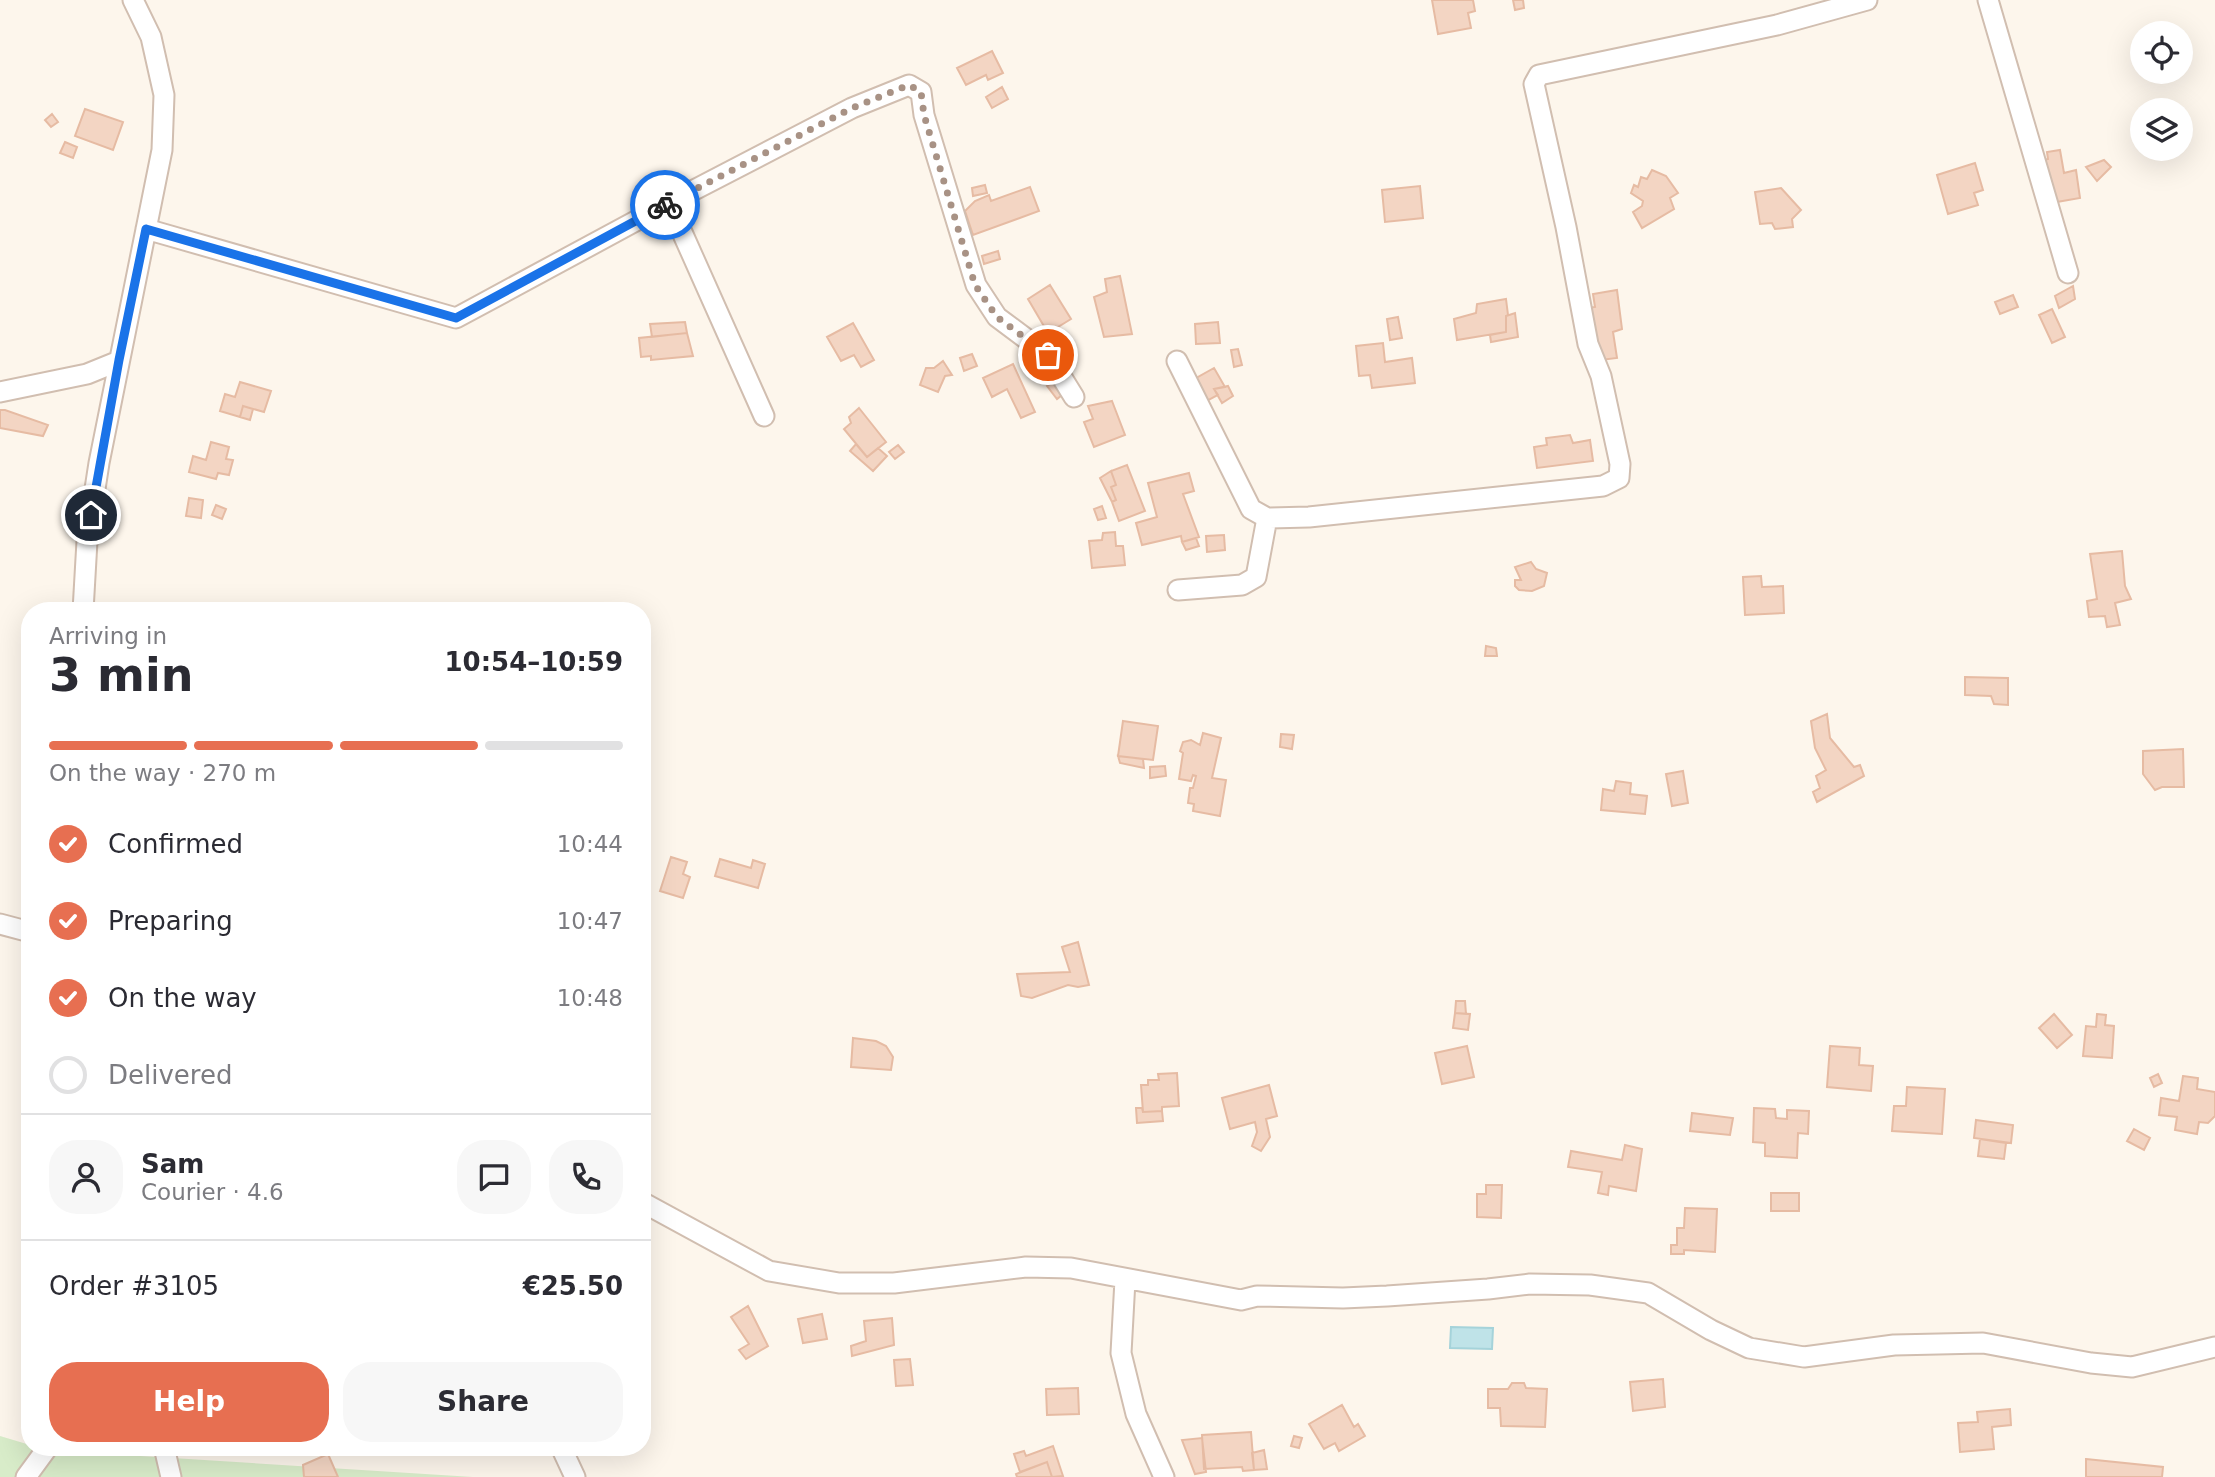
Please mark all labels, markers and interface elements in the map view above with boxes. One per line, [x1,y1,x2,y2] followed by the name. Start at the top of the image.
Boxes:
[2130,21,2193,161] map controls
[2130,21,2193,84] button: locate
[2130,98,2193,161] button: layers
[630,170,700,240] courier
[646,186,684,224] icon: bike
[1018,325,1078,385] pin
[1029,336,1067,374] icon: bag
[61,485,121,545] pin
[72,496,110,534] icon: home
[49,623,167,649] text: Arriving in
[444,647,623,677] text: 10:54–10:59
[49,648,193,702] text: 3 min
[49,760,276,786] text: On the way · 270 m
[49,825,87,863] icon: check
[108,829,243,859] text: Confirmed
[557,831,623,857] text: 10:44
[49,902,87,940] icon: check
[108,906,233,936] text: Preparing
[557,908,623,934] text: 10:47
[49,979,87,1017] icon: check
[108,983,257,1013] text: On the way
[557,985,623,1011] text: 10:48
[108,1060,232,1090] text: Delivered
[49,1140,123,1214] button: person
[457,1140,531,1214] button: chat
[549,1140,623,1214] button: phone
[141,1149,204,1179] text: Sam
[141,1179,284,1205] text: Courier · 4.6
[49,1271,219,1301] text: Order #3105
[523,1271,623,1301] text: €25.50
[49,1362,329,1442] button: Help
[343,1362,623,1442] button: Share

